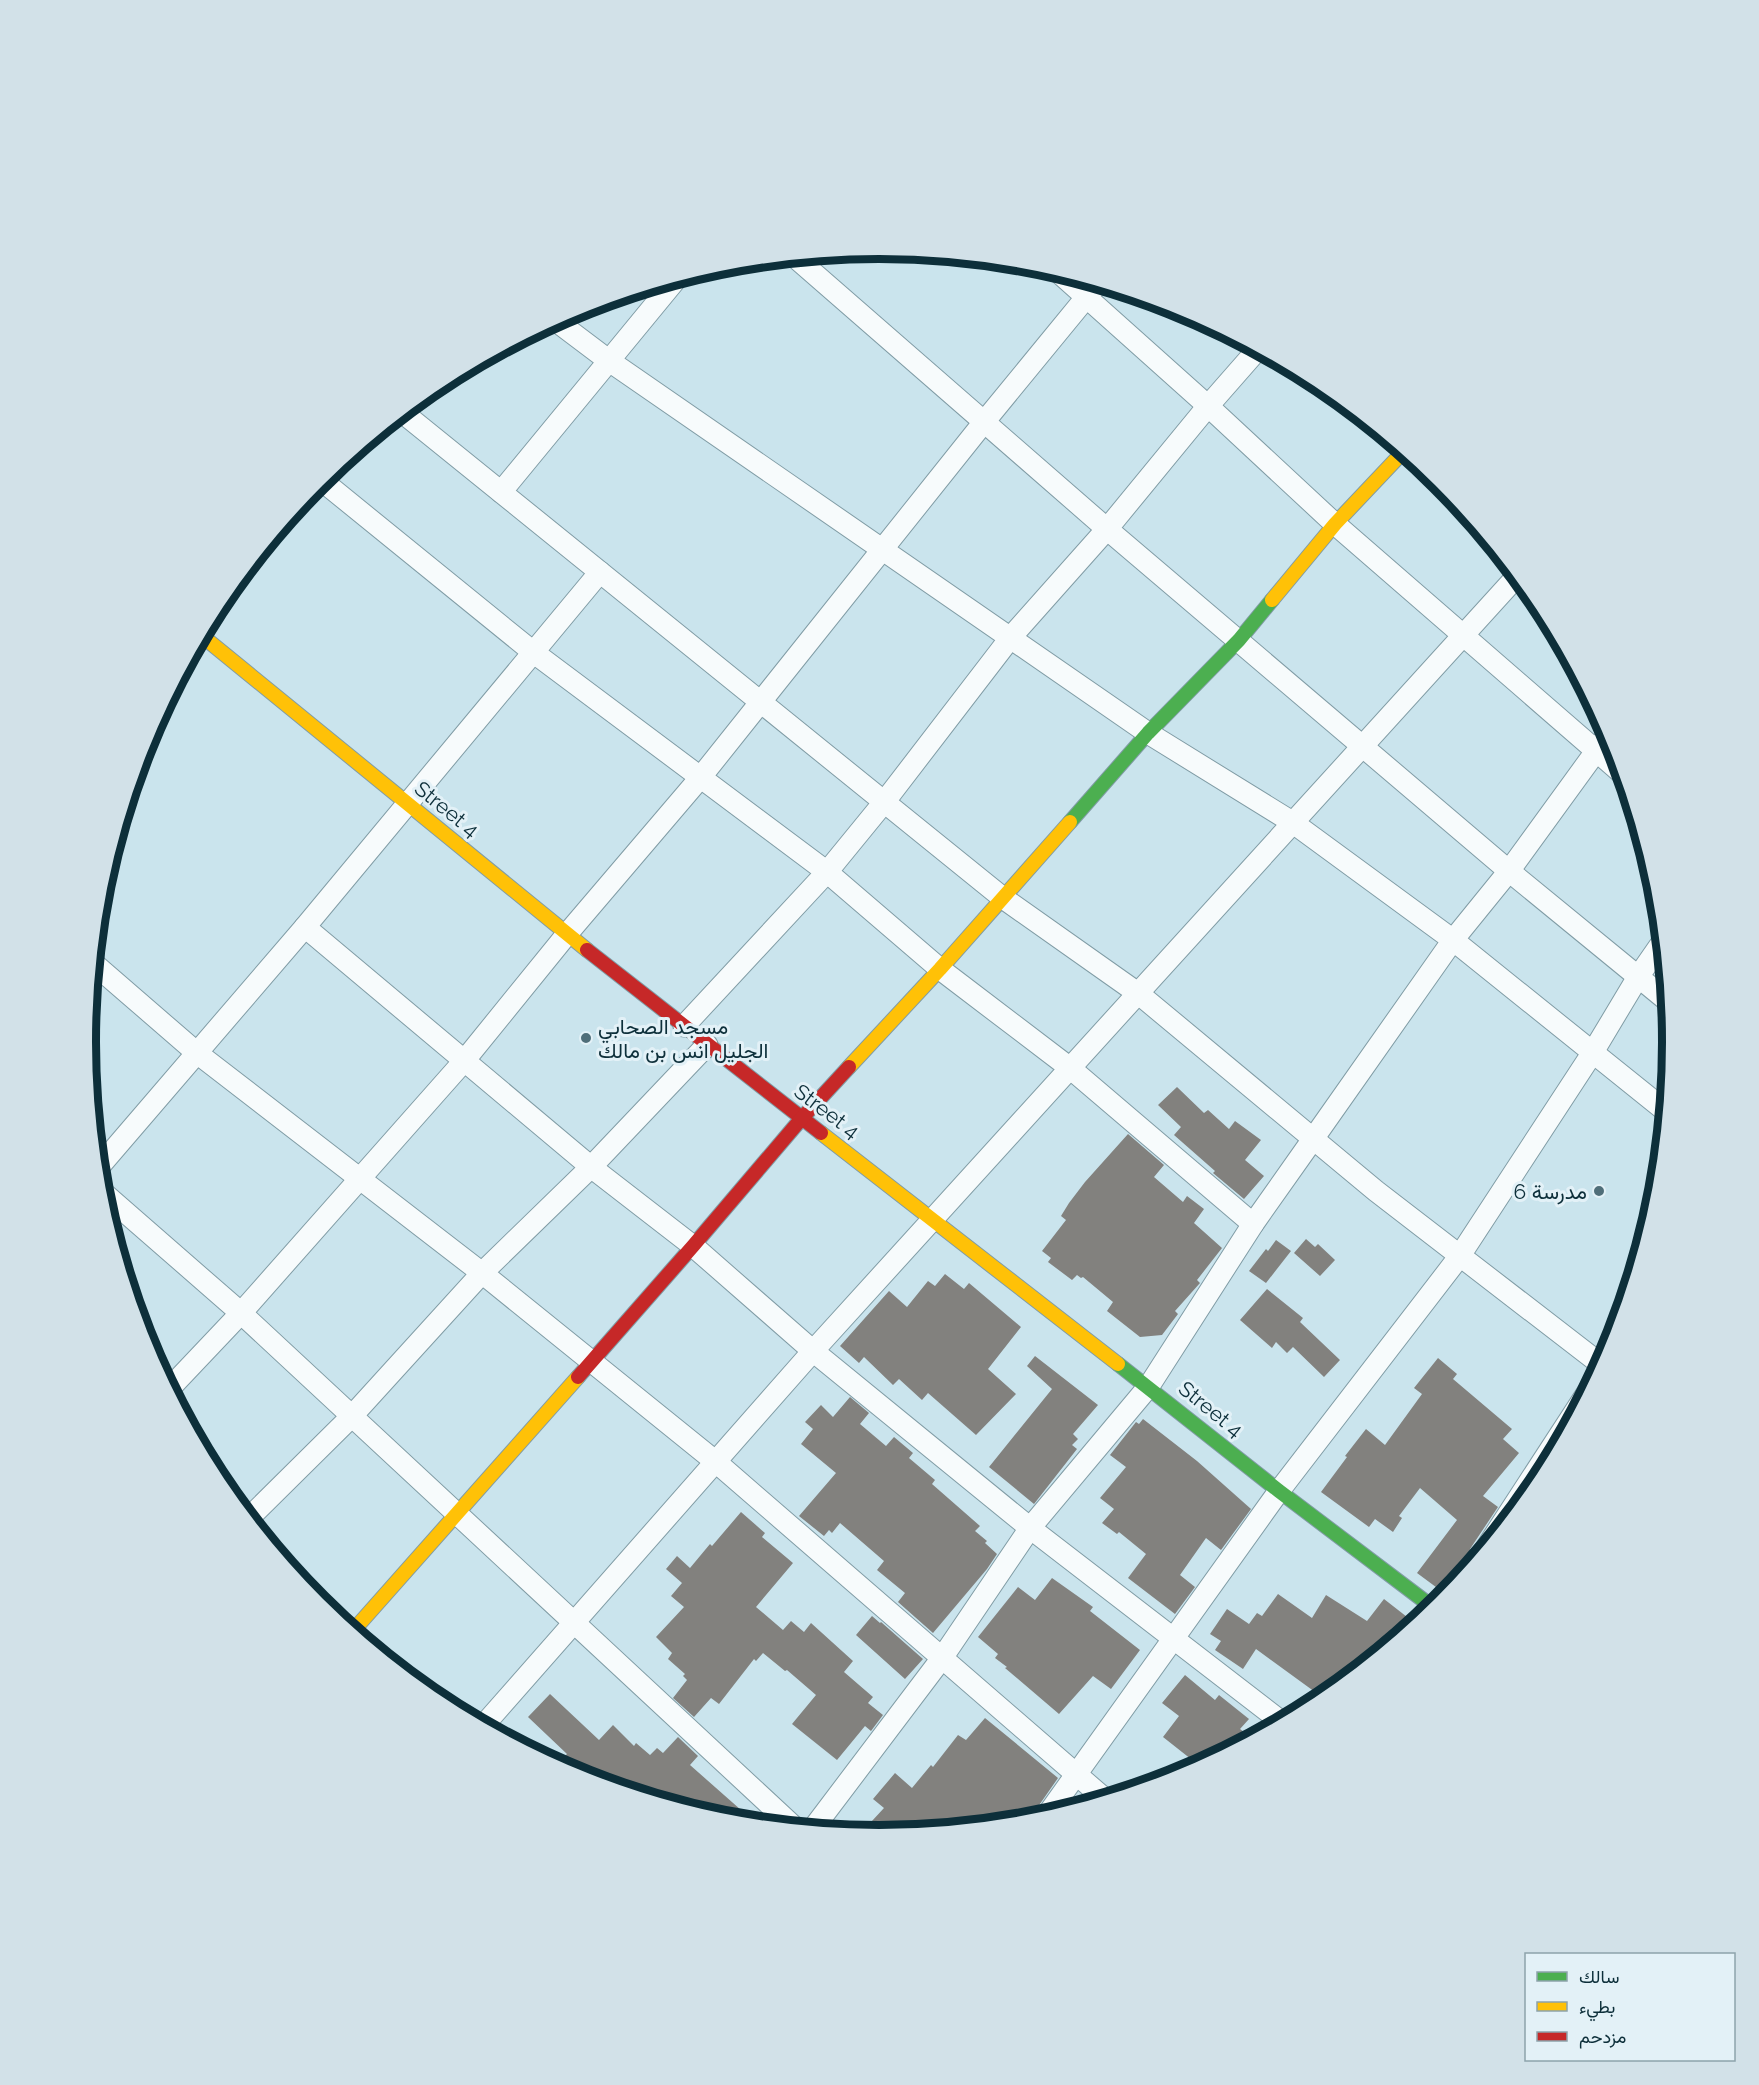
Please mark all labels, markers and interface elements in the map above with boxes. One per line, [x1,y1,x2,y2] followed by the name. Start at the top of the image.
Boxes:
[410,776,484,842] street label: Street 4
[598,1014,768,1063] place label: مسجد الصحابي الجليل انس بن مالك
[579,1031,593,1045] marker: مسجد الصحابي الجليل انس بن مالك
[790,1078,864,1144] street label: Street 4
[1514,1179,1587,1205] place label: مدرسة 6
[1592,1184,1606,1198] marker: مدرسة 6
[1174,1376,1248,1442] street label: Street 4
[1525,1953,1735,2061] legend
[1579,1966,1619,1987] text: سالك
[1579,1996,1615,2022] text: بطيء
[1579,2026,1626,2049] text: مزدحم

